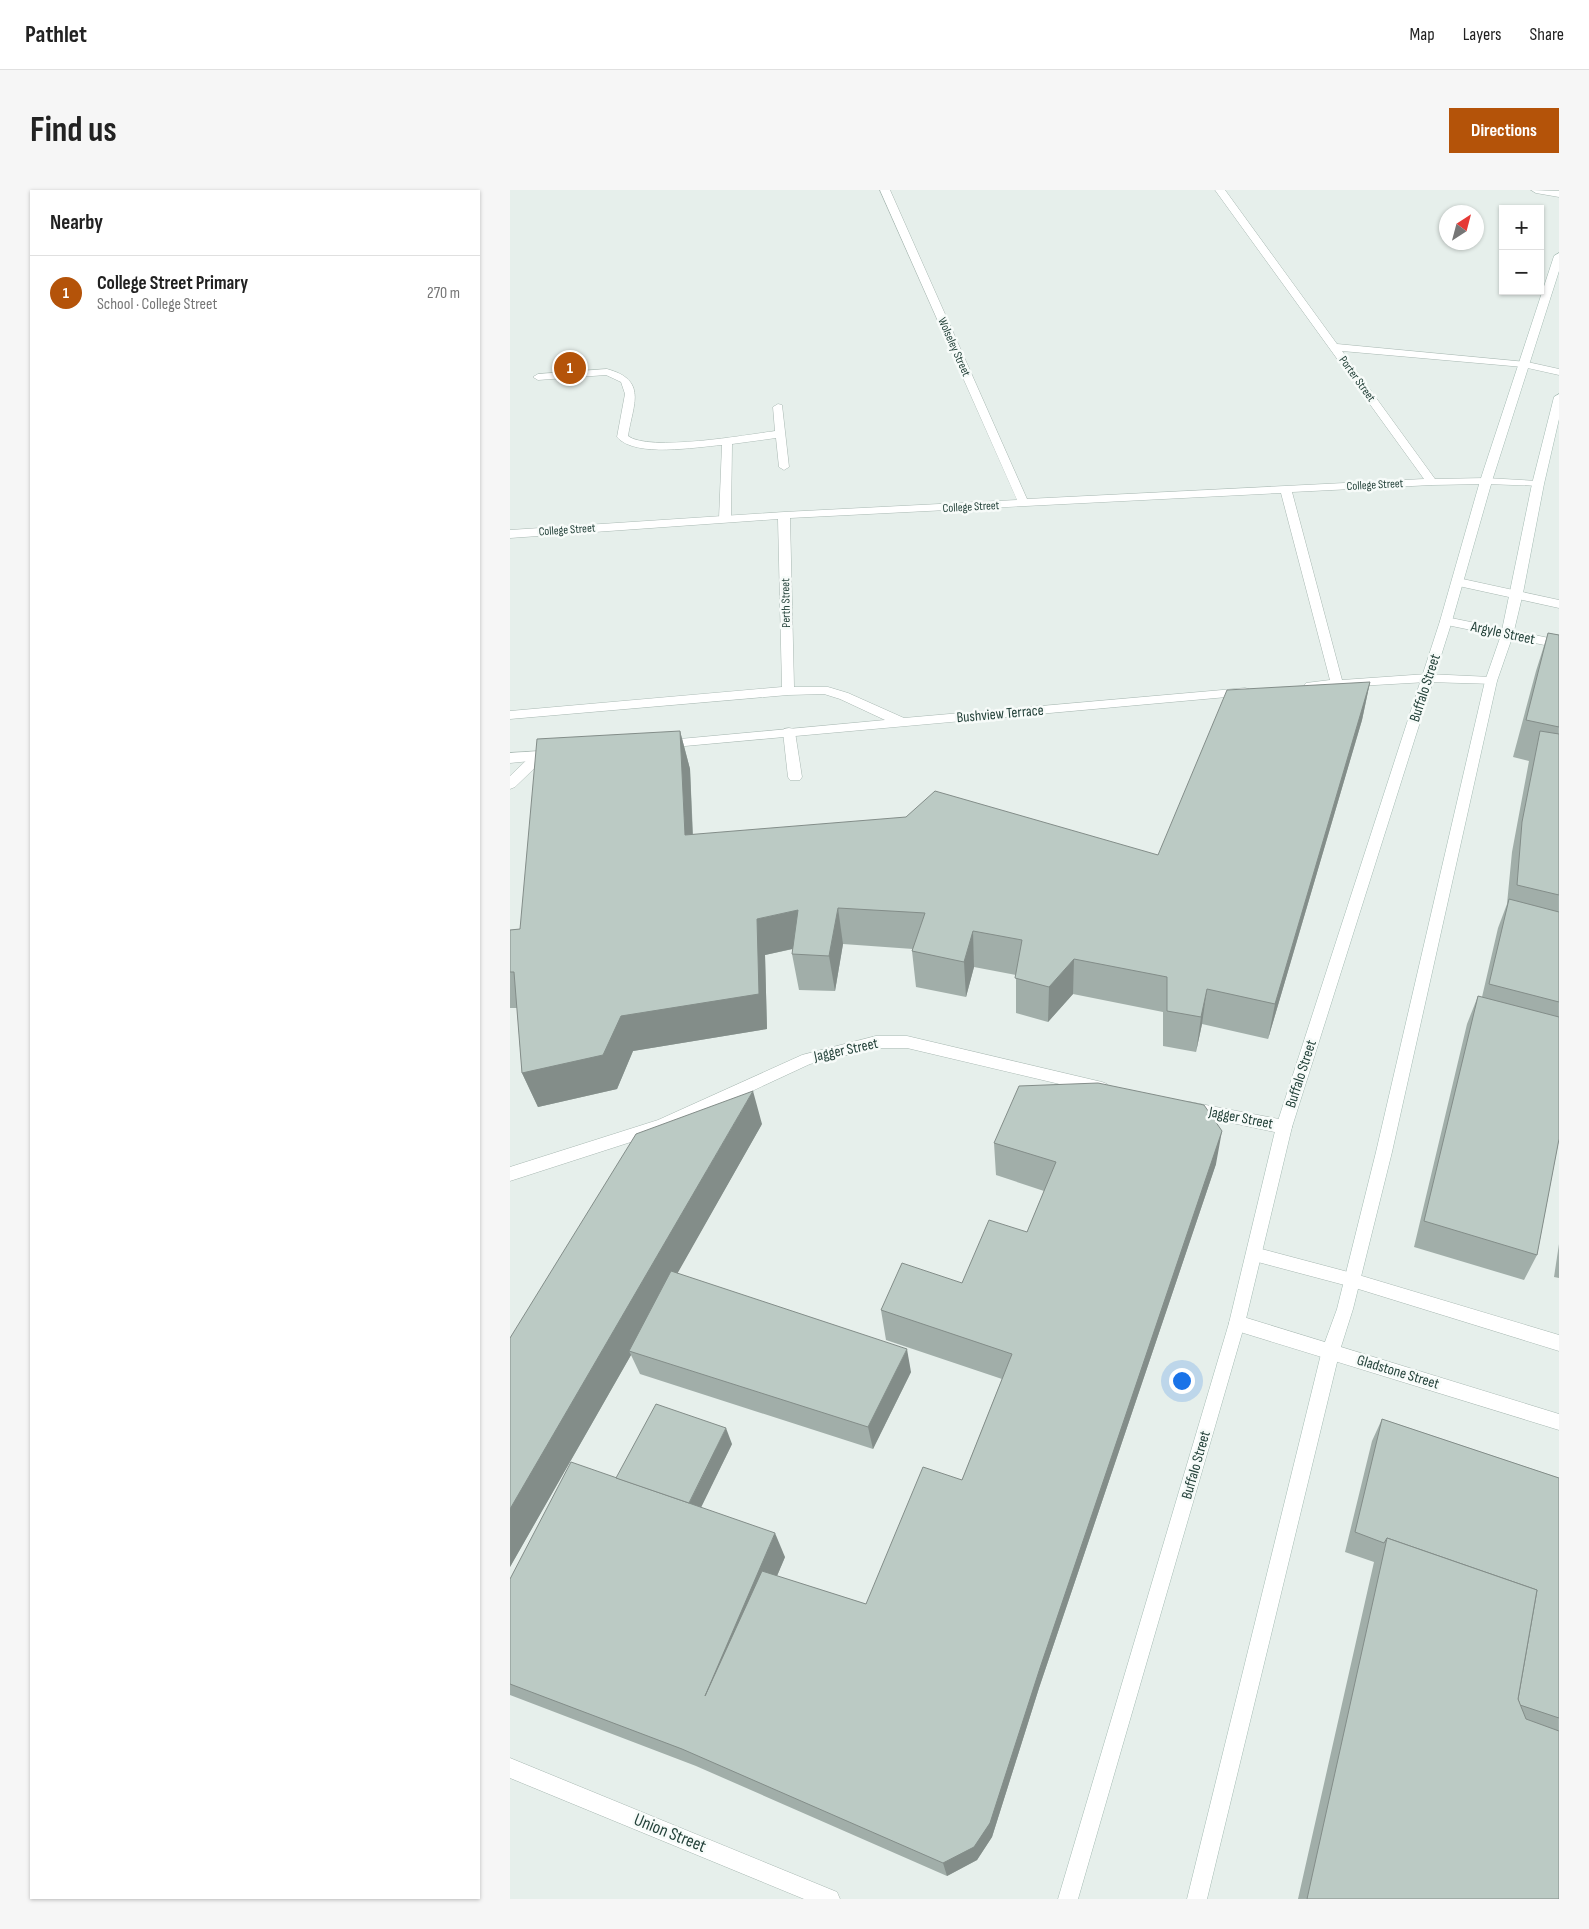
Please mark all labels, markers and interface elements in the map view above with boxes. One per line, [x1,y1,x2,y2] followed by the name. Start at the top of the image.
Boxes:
[25,20,87,49] text: Pathlet
[1410,24,1435,45] text: Map
[1463,24,1502,45] text: Layers
[1530,24,1564,45] text: Share
[1449,108,1559,153] button: Directions
[30,109,117,152] text: Find us
[1439,205,1484,250] north arrow
[1499,205,1544,295] map controls
[1499,205,1544,250] button: +
[50,210,103,235] text: Nearby
[1499,250,1544,295] button: −
[97,272,248,295] text: College Street Primary
[63,284,69,303] text: 1
[427,284,460,303] text: 270 m
[97,295,217,314] text: School · College Street
[934,315,974,379] street label: Wolseley Street
[554,349,586,387] pin: 1
[1335,353,1379,405] street label: Porter Street
[1346,476,1404,494] street label: College Street
[942,498,1000,516] street label: College Street
[538,521,596,539] street label: College Street
[778,578,794,628] street label: Perth Street
[1468,617,1537,649] street label: Argyle Street
[1405,651,1445,724] street label: Buffalo Street
[956,701,1044,727] street label: Bushview Terrace
[811,1034,880,1066] street label: Jagger Street
[1281,1037,1321,1110] street label: Buffalo Street
[1206,1102,1275,1134] street label: Jagger Street
[1355,1351,1442,1394] street label: Gladstone Street
[1169,1368,1195,1394] your location
[1177,1428,1215,1501] street label: Buffalo Street
[631,1809,710,1857] street label: Union Street

